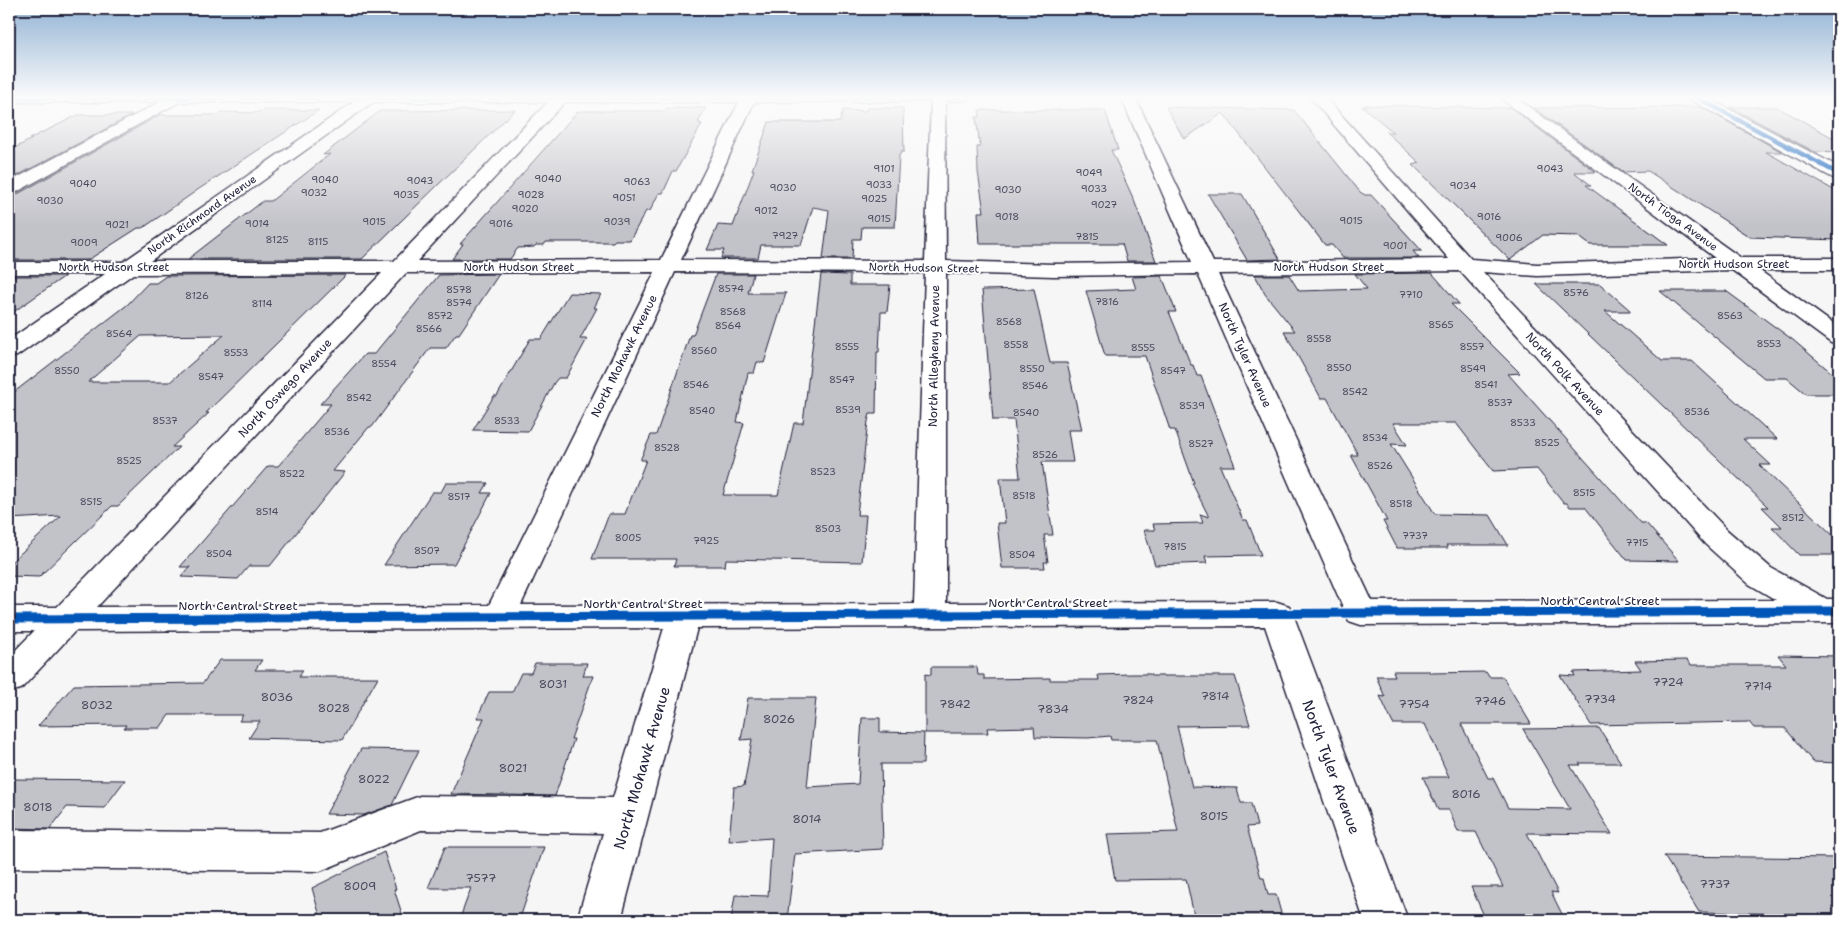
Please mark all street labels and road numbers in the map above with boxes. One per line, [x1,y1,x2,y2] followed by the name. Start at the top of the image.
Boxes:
[145,172,259,258] street label: North Richmond Avenue
[1625,179,1721,255] street label: North Tioga Avenue
[1679,257,1790,272] street label: North Hudson Street
[59,260,170,275] street label: North Hudson Street
[464,260,575,275] street label: North Hudson Street
[868,260,980,276] street label: North Hudson Street
[1274,260,1385,275] street label: North Hudson Street
[925,284,943,427] street label: North Allegheny Avenue
[587,292,661,420] street label: North Mohawk Avenue
[1215,300,1275,410] street label: North Tyler Avenue
[1522,329,1608,419] street label: North Polk Avenue
[235,335,335,441] street label: North Oswego Avenue
[1540,593,1660,609] street label: North Central Street
[988,595,1108,611] street label: North Central Street
[583,596,703,612] street label: North Central Street
[178,598,298,614] street label: North Central Street
[609,684,675,852] street label: North Mohawk Avenue
[1297,697,1365,837] street label: North Tyler Avenue

